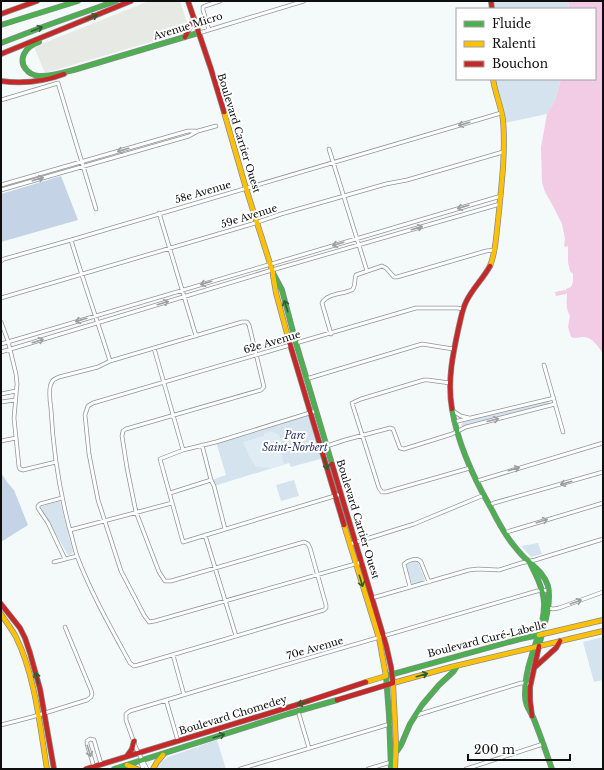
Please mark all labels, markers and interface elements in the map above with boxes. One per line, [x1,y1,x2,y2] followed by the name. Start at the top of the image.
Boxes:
[456,8,596,80] legend
[151,9,225,43] street label: Avenue Micro
[86,12,98,20] one-way arrow
[492,16,531,31] text: Fluide
[31,24,43,32] one-way arrow
[492,36,536,51] text: Ralenti
[492,56,548,71] text: Bouchon
[215,72,263,195] street label: Boulevard Cartier Ouest
[458,121,471,128] one-way arrow
[117,146,130,154] one-way arrow
[32,175,45,182] one-way arrow
[173,178,233,206] street label: 58e Avenue
[219,201,279,231] street label: 59e Avenue
[457,204,470,211] one-way arrow
[410,224,423,231] one-way arrow
[332,241,345,248] one-way arrow
[200,280,213,287] one-way arrow
[156,299,169,306] one-way arrow
[282,300,289,313] one-way arrow
[75,317,88,324] one-way arrow
[242,328,302,356] street label: 62e Avenue
[32,336,44,344] one-way arrow
[486,416,499,423] one-way arrow
[262,429,328,454] park label: Parc Saint-Norbert
[323,457,330,470] one-way arrow
[334,458,382,581] street label: Boulevard Cartier Ouest
[507,465,520,472] one-way arrow
[559,479,572,487] one-way arrow
[535,517,548,524] one-way arrow
[358,575,365,588] one-way arrow
[569,598,581,606] one-way arrow
[426,618,548,660] street label: Boulevard Curé-Labelle
[285,634,345,662] street label: 70e Avenue
[415,671,428,678] one-way arrow
[33,672,41,685] one-way arrow
[177,692,289,738] street label: Boulevard Chomedey
[296,700,309,707] one-way arrow
[212,731,224,739] one-way arrow
[468,736,570,762] scale bar
[474,742,515,757] text: 200 m
[86,745,93,758] one-way arrow

